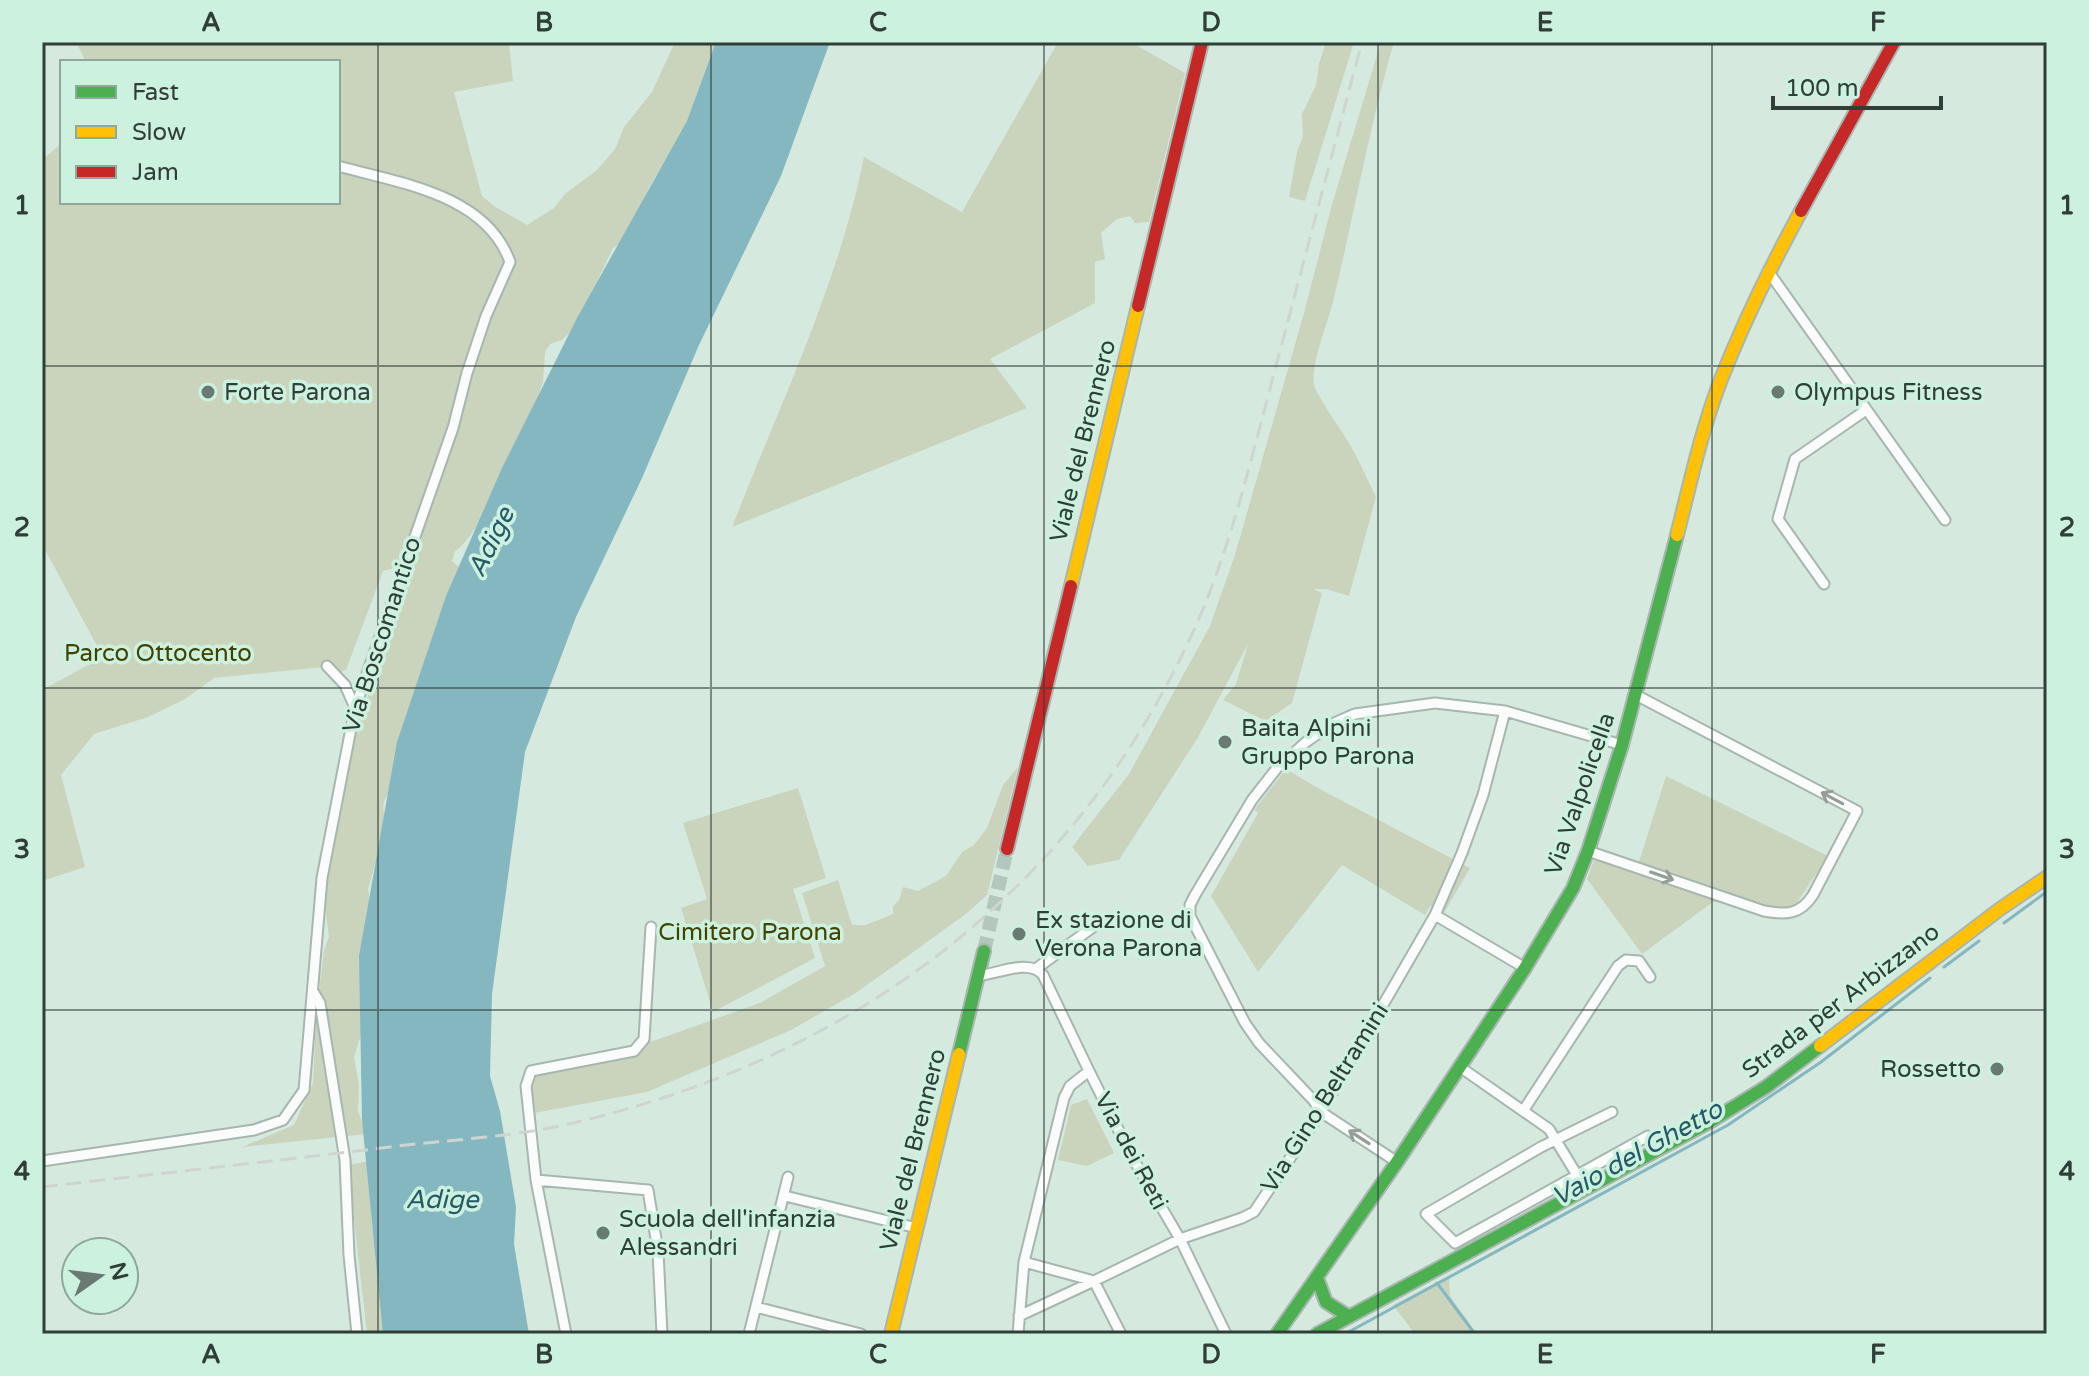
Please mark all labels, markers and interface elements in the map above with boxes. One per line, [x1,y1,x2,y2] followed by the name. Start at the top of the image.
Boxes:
[201,7,221,38] text: A
[535,7,553,38] text: B
[869,7,887,38] text: C
[1201,7,1221,38] text: D
[1537,7,1553,38] text: E
[1870,7,1886,38] text: F
[60,60,340,204] legend
[1773,60,1941,110] scale bar
[1785,74,1859,103] text: 100 m
[132,78,179,107] text: Fast
[132,118,186,147] text: Slow
[132,158,179,187] text: Jam
[14,190,30,221] text: 1
[2059,190,2075,221] text: 1
[1044,337,1122,545] street label: Viale del Brennero
[224,378,371,407] place label: Forte Parona
[1794,378,1982,407] place label: Olympus Fitness
[199,383,217,401] marker: Forte Parona
[1769,383,1787,401] marker: Olympus Fitness
[461,501,522,582] water label: Adige
[14,512,30,543] text: 2
[2059,512,2075,543] text: 2
[337,533,427,737] street label: Via Boscomantico
[64,639,252,668] park label: Parco Ottocento
[1539,709,1621,879] street label: Via Valpolicella
[1241,714,1415,771] place label: Baita Alpini Gruppo Parona
[1216,733,1234,751] marker: Baita Alpini Gruppo Parona
[1820,790,1844,805] one-way arrow
[14,834,30,865] text: 3
[2059,834,2075,865] text: 3
[1649,870,1674,885] one-way arrow
[1035,906,1202,963] place label: Ex stazione di Verona Parona
[1737,917,1945,1085] street label: Strada per Arbizzano
[658,918,842,947] park label: Cimitero Parona
[1010,925,1028,943] marker: Ex stazione di Verona Parona
[1255,998,1395,1198] street label: Via Gino Beltramini
[874,1046,952,1254] street label: Viale del Brennero
[1880,1055,1981,1084] place label: Rossetto
[1988,1060,2006,1078] marker: Rossetto
[1088,1087,1174,1215] street label: Via dei Reti
[1546,1093,1729,1213] water label: Vaio del Ghetto
[1348,1129,1371,1145] one-way arrow
[14,1156,30,1187] text: 4
[2059,1156,2075,1187] text: 4
[405,1184,480,1215] water label: Adige
[619,1205,836,1262] place label: Scuola dell'infanzia Alessandri
[594,1224,612,1242] marker: Scuola dell'infanzia Alessandri
[60,1236,140,1316] north arrow
[104,1260,133,1283] text: N
[201,1339,221,1370] text: A
[535,1339,553,1370] text: B
[869,1339,887,1370] text: C
[1201,1339,1221,1370] text: D
[1537,1339,1553,1370] text: E
[1870,1339,1886,1370] text: F

